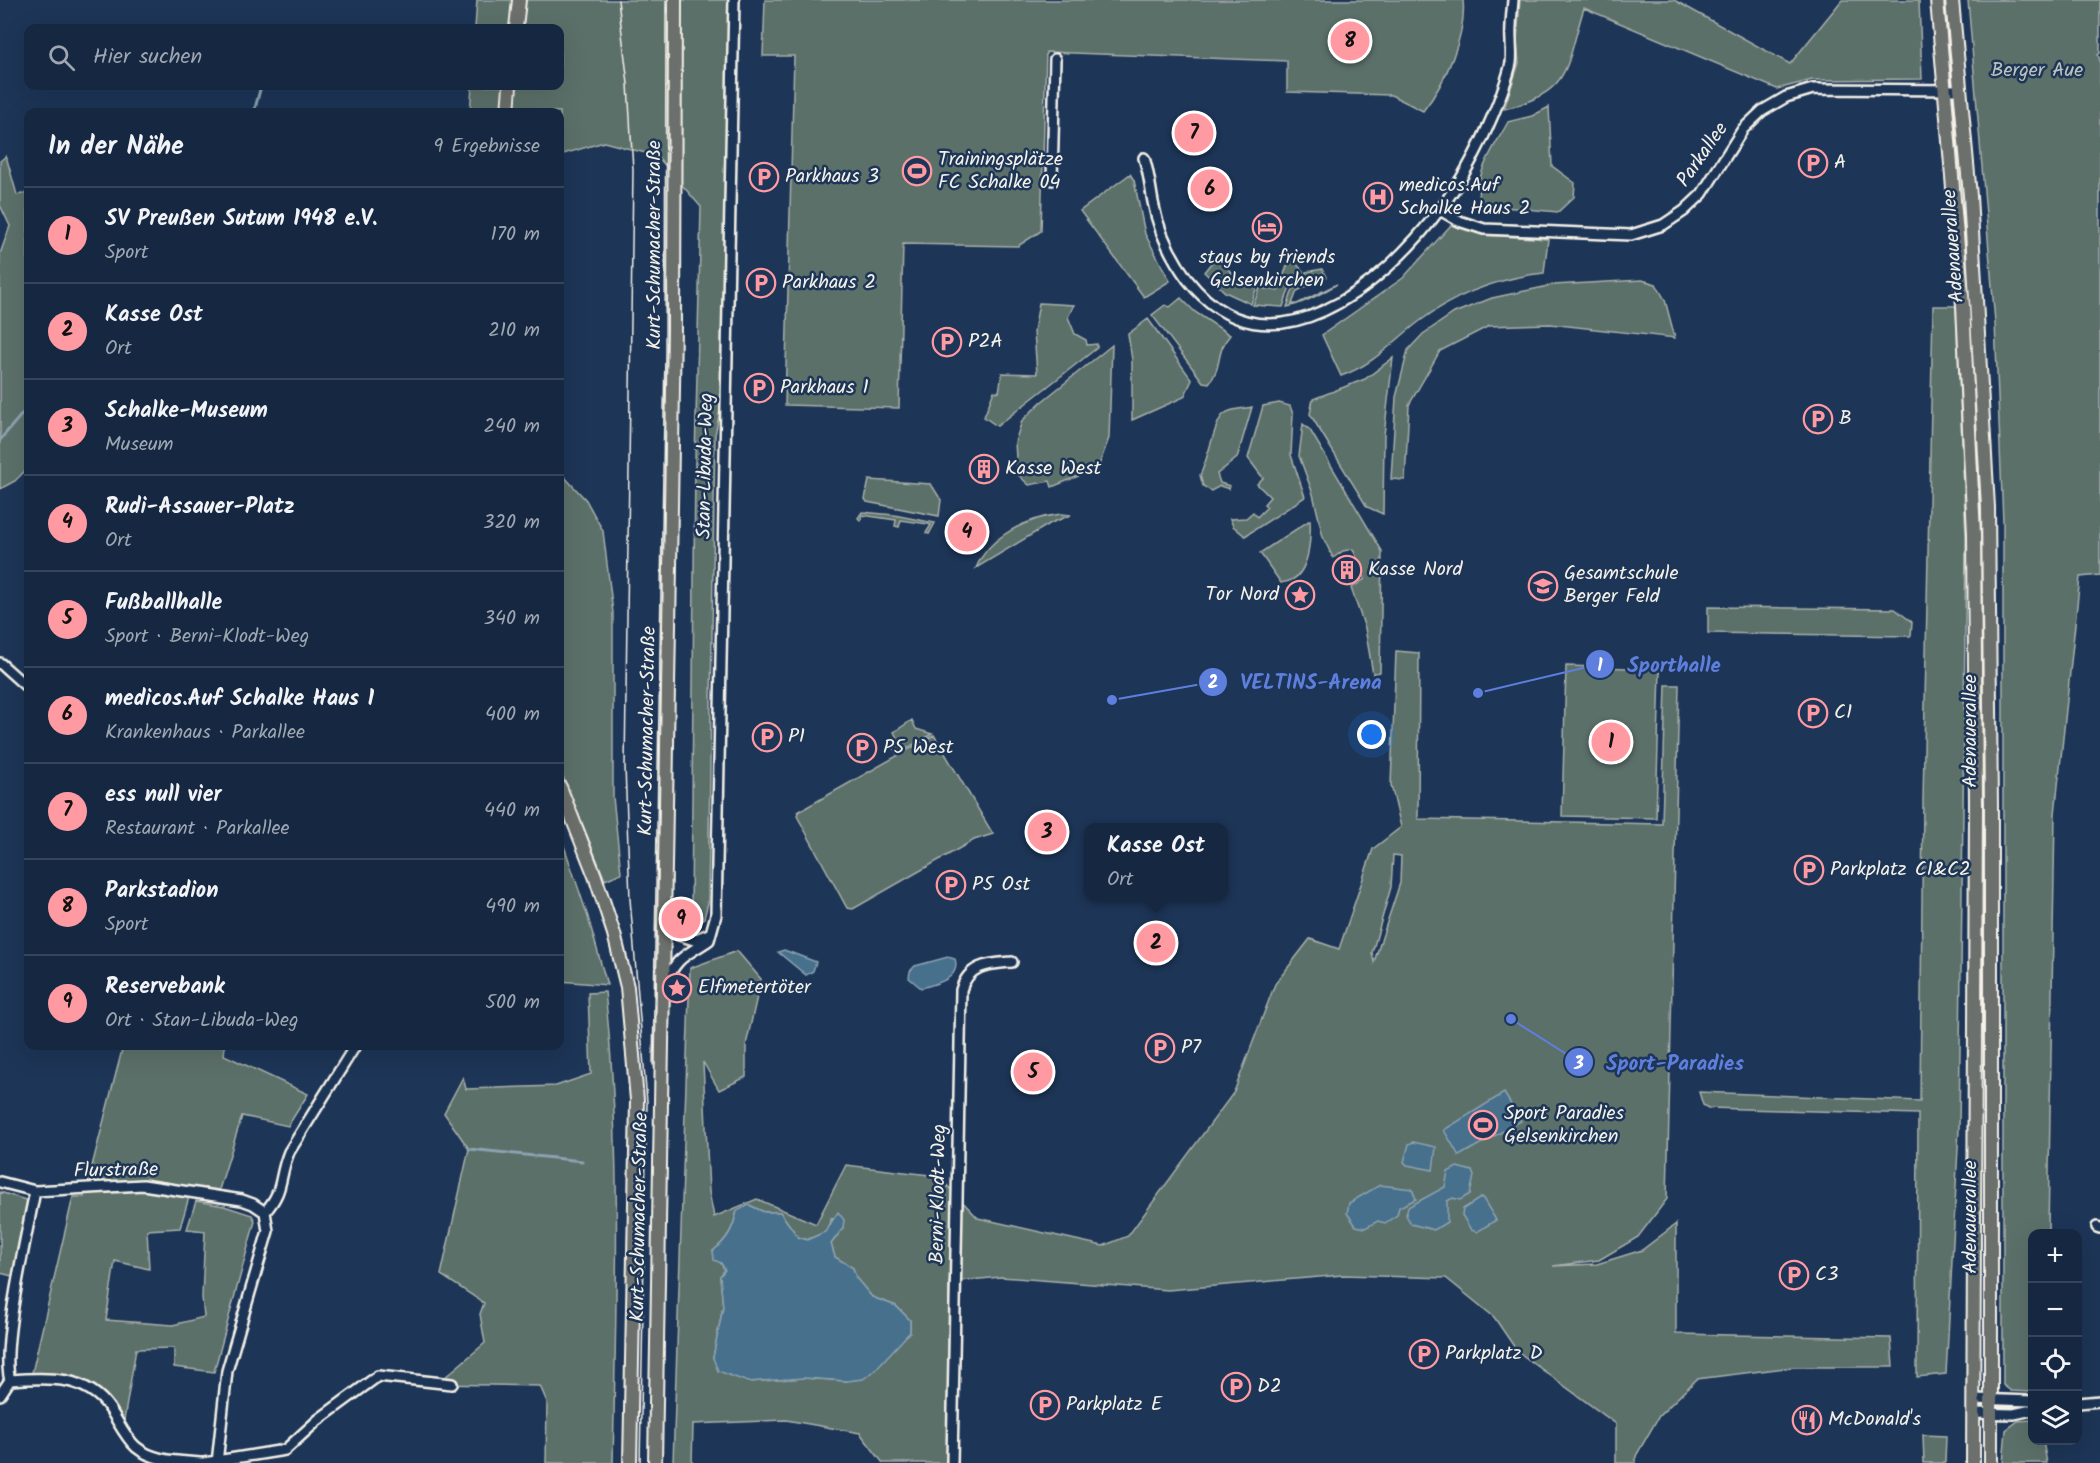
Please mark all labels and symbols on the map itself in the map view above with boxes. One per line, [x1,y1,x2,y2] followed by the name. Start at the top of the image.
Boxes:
[1330,18,1370,63] pin: 8
[1991,55,2083,87] park label: Berger Aue
[1174,110,1214,156] pin: 7
[1669,116,1737,194] street label: Parkallee
[639,140,671,350] street label: Kurt-Schumacher-Straße
[938,144,1063,199] place label: Trainingsplätze FC Schalke 04
[1797,147,1829,179] parking icon: A
[1834,147,1846,179] place label: A
[901,155,933,187] sports icon: Trainingsplätze FC Schalke 04
[748,161,780,193] parking icon: Parkhaus 3
[785,161,879,193] place label: Parkhaus 3
[1190,166,1230,212] pin: 6
[1399,170,1530,225] place label: medicos.Auf Schalke Haus 2
[1362,181,1394,213] hospital icon: medicos.Auf Schalke Haus 2
[1934,188,1974,304] street label: Adenauerallee
[1251,211,1283,243] hotel icon: stays by friends Gelsenkirchen
[1199,242,1336,297] place label: stays by friends Gelsenkirchen
[745,267,777,299] parking icon: Parkhaus 2
[782,267,876,299] place label: Parkhaus 2
[931,326,963,358] parking icon: P2A
[968,326,1003,358] place label: P2A
[743,372,775,404] parking icon: Parkhaus 1
[780,372,869,404] place label: Parkhaus 1
[689,393,723,539] street label: Stan-Libuda-Weg
[1802,403,1834,435] parking icon: B
[1839,403,1852,435] place label: B
[968,453,1000,485] building icon: Kasse West
[1005,453,1101,485] place label: Kasse West
[948,510,986,554] pin: 4
[1331,554,1363,586] building icon: Kasse Nord
[1368,554,1463,586] place label: Kasse Nord
[1564,558,1678,613] place label: Gesamtschule Berger Feld
[1527,570,1559,602] school or university icon: Gesamtschule Berger Feld
[1205,579,1280,611] place label: Tor Nord
[1284,579,1316,611] place icon: Tor Nord
[630,626,666,836] street label: Kurt-Schumacher-Straße
[1585,645,1732,684] callout: Sporthalle
[1627,650,1721,683] text: Sporthalle
[1597,652,1603,681] text: 1
[1198,662,1394,701] callout: VELTINS-Arena
[1240,667,1382,700] text: VELTINS-Arena
[1208,669,1218,698] text: 2
[1955,674,1987,788] street label: Adenauerallee
[1797,697,1829,729] parking icon: C1
[1834,697,1852,729] place label: C1
[1357,720,1386,749] your location
[1592,720,1630,764] pin: 1
[751,721,783,753] parking icon: P1
[788,721,805,753] place label: P1
[846,732,878,764] parking icon: P5 West
[883,732,954,764] place label: P5 West
[1028,810,1066,854] pin: 3
[1793,854,1825,886] parking icon: Parkplatz C1&C2
[1830,854,1971,886] place label: Parkplatz C1&C2
[935,869,967,901] parking icon: P5 Ost
[972,869,1030,901] place label: P5 Ost
[662,896,700,942] pin: 9
[1136,920,1176,966] pin: 2
[661,972,693,1004] place icon: Elfmetertöter
[698,972,812,1004] place label: Elfmetertöter
[1144,1032,1176,1064] parking icon: P7
[1181,1032,1202,1064] place label: P7
[1564,1043,1756,1082] callout: Sport-Paradies
[1606,1048,1744,1081] text: Sport-Paradies
[1014,1050,1052,1094] pin: 5
[1573,1050,1584,1079] text: 3
[1504,1098,1625,1153] place label: Sport Paradies Gelsenkirchen
[1467,1109,1499,1141] sports icon: Sport Paradies Gelsenkirchen
[622,1112,658,1322] street label: Kurt-Schumacher-Straße
[922,1124,956,1264] street label: Berni-Klodt-Weg
[73,1154,159,1188] street label: Flurstraße
[1955,1160,1987,1274] street label: Adenauerallee
[1778,1259,1810,1291] parking icon: C3
[1815,1259,1838,1291] place label: C3
[1408,1338,1440,1370] parking icon: Parkplatz D
[1445,1338,1543,1370] place label: Parkplatz D
[1220,1371,1252,1403] parking icon: D2
[1257,1371,1282,1403] place label: D2
[1029,1389,1061,1421] parking icon: Parkplatz E
[1066,1389,1164,1421] place label: Parkplatz E
[1791,1404,1823,1436] restaurant icon: McDonald's
[1828,1404,1921,1436] place label: McDonald's

